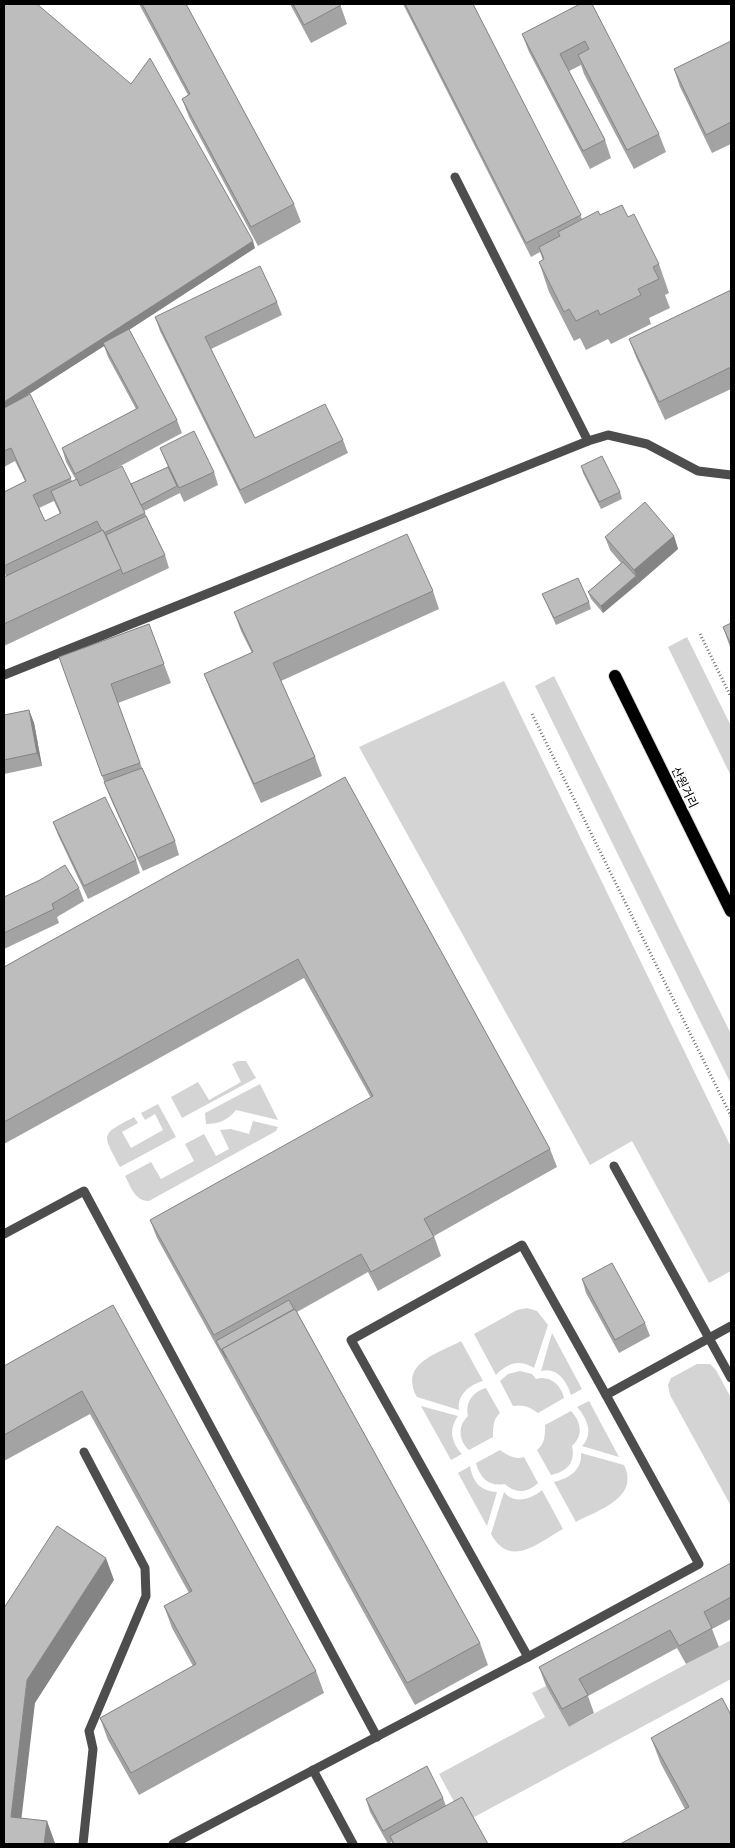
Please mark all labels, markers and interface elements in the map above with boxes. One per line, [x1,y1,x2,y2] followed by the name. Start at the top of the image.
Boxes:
[669,764,701,810] street label: 산원거리

